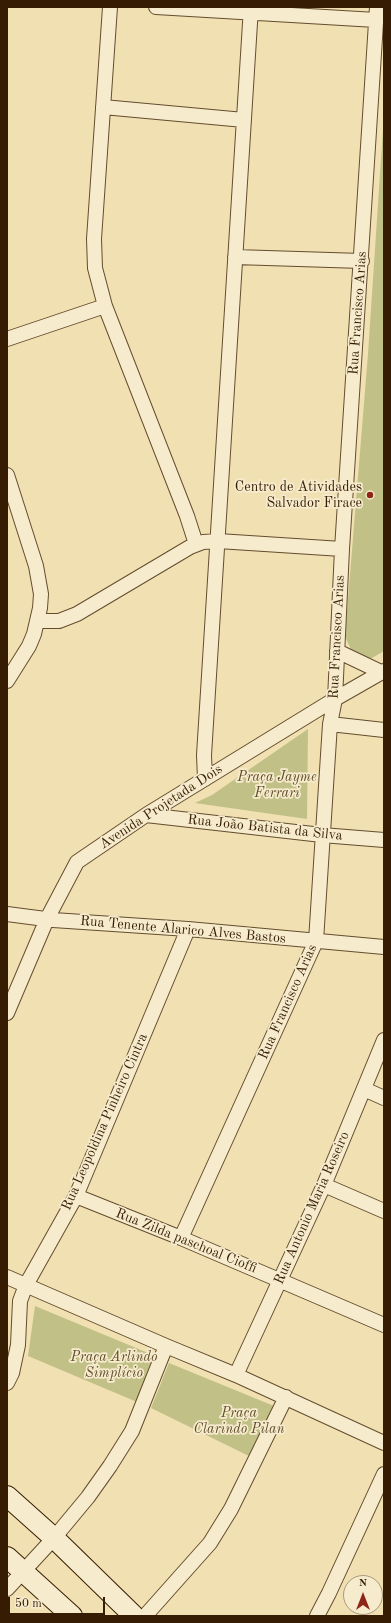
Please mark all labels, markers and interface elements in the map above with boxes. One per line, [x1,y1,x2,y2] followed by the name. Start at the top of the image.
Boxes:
[345,250,371,376] street label: Rua Francisco Arias
[235,479,362,512] place label: Centro de Atividades Salvador Firace
[365,490,375,500] marker: Centro de Atividades Salvador Firace
[325,575,349,699] street label: Rua Francisco Arias
[96,761,226,853] street label: Avenida Projetada Dois
[237,769,317,802] park label: Praça Jayme Ferrari
[187,811,343,845] street label: Rua João Batista da Silva
[79,913,287,947] street label: Rua Tenente Alarico Alves Bastos
[255,942,321,1062] street label: Rua Francisco Arias
[58,1031,152,1213] street label: Rua Leopoldina Pinheiro Cintra
[271,1129,353,1287] street label: Rua Antonio Maria Roseiro
[113,1205,259,1277] street label: Rua Zilda paschoal Cioffi
[71,1349,157,1382] park label: Praça Arlindo Simplício
[194,1405,284,1438] park label: Praça Clarindo Pilan
[343,1575,383,1615] north arrow
[359,1578,367,1589] text: N
[10,1589,107,1615] scale bar
[15,1598,42,1610] text: 50 m

